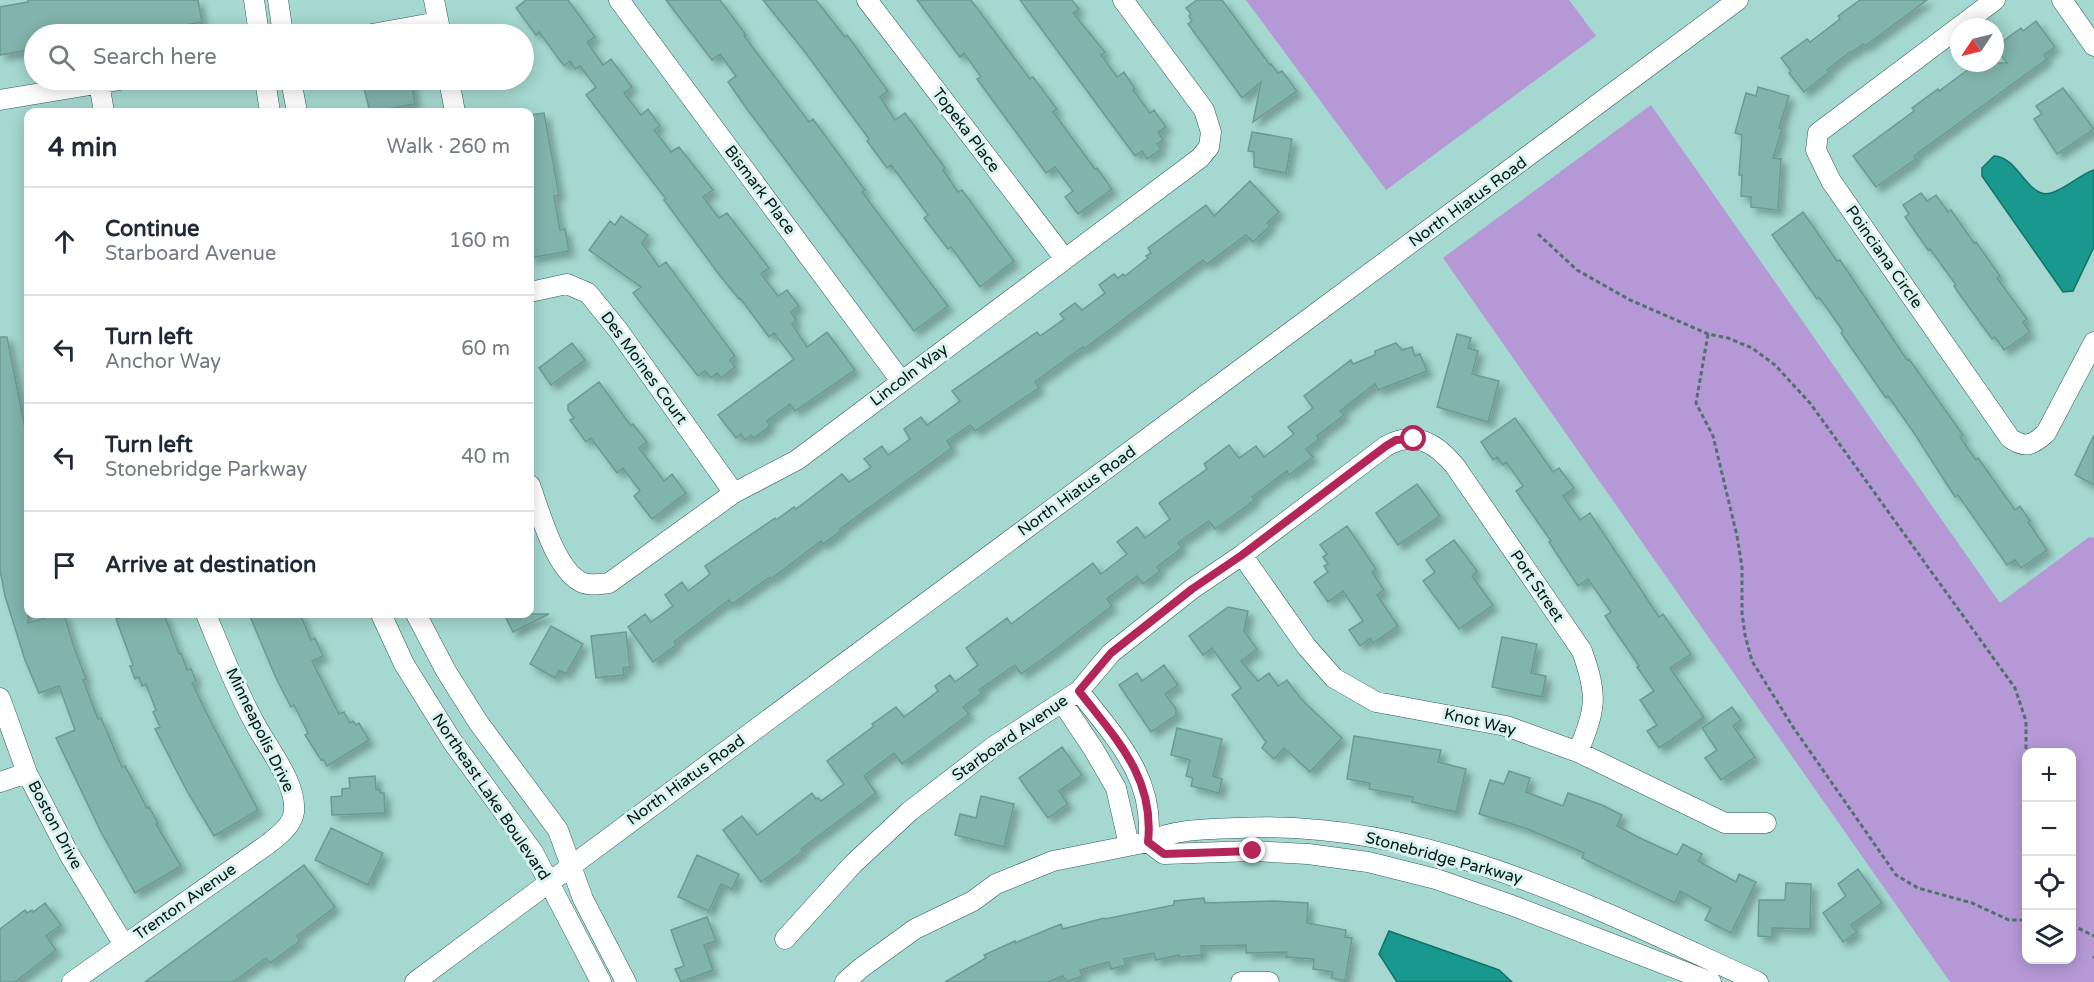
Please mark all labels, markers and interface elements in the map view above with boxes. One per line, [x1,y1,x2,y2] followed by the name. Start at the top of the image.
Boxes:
[1950,18,2004,72] north arrow
[24,24,534,90] search box
[45,41,78,74] icon: search
[93,44,217,70] text: Search here
[928,84,1004,176] street label: Topeka Place
[48,132,117,163] text: 4 min
[387,135,510,159] text: Walk · 260 m
[720,141,800,239] street label: Bismark Place
[1405,152,1531,252] street label: North Hiatus Road
[1841,202,1927,312] street label: Poinciana Circle
[105,216,200,242] text: Continue
[48,225,81,258] icon: ahead
[449,229,510,253] text: 160 m
[105,242,276,266] text: Starboard Avenue
[596,308,692,428] street label: Des Moines Court
[105,324,193,350] text: Turn left
[48,333,81,366] icon: left
[461,337,510,361] text: 60 m
[866,339,952,411] street label: Lincoln Way
[105,350,221,374] text: Anchor Way
[1400,425,1426,451] route start
[105,432,193,458] text: Turn left
[48,441,81,474] icon: left
[1014,441,1140,541] street label: North Hiatus Road
[461,445,510,469] text: 40 m
[105,458,307,482] text: Stonebridge Parkway
[1506,546,1568,626] street label: Port Street
[48,549,81,582] icon: arrive
[105,552,316,578] text: Arrive at destination
[221,665,299,795] street label: Minneapolis Drive
[948,691,1072,785] street label: Starboard Avenue
[1442,704,1518,740] street label: Knot Way
[428,710,554,884] street label: Northeast Lake Boulevard
[623,730,749,830] street label: North Hiatus Road
[2022,748,2076,964] map controls
[2022,748,2076,802] button: +
[23,777,87,873] street label: Boston Drive
[2022,802,2076,856] button: −
[1363,827,1525,889] street label: Stonebridge Parkway
[1239,837,1265,863] route end
[2022,856,2076,910] button: locate
[130,859,240,945] street label: Trenton Avenue
[2022,910,2076,964] button: layers

